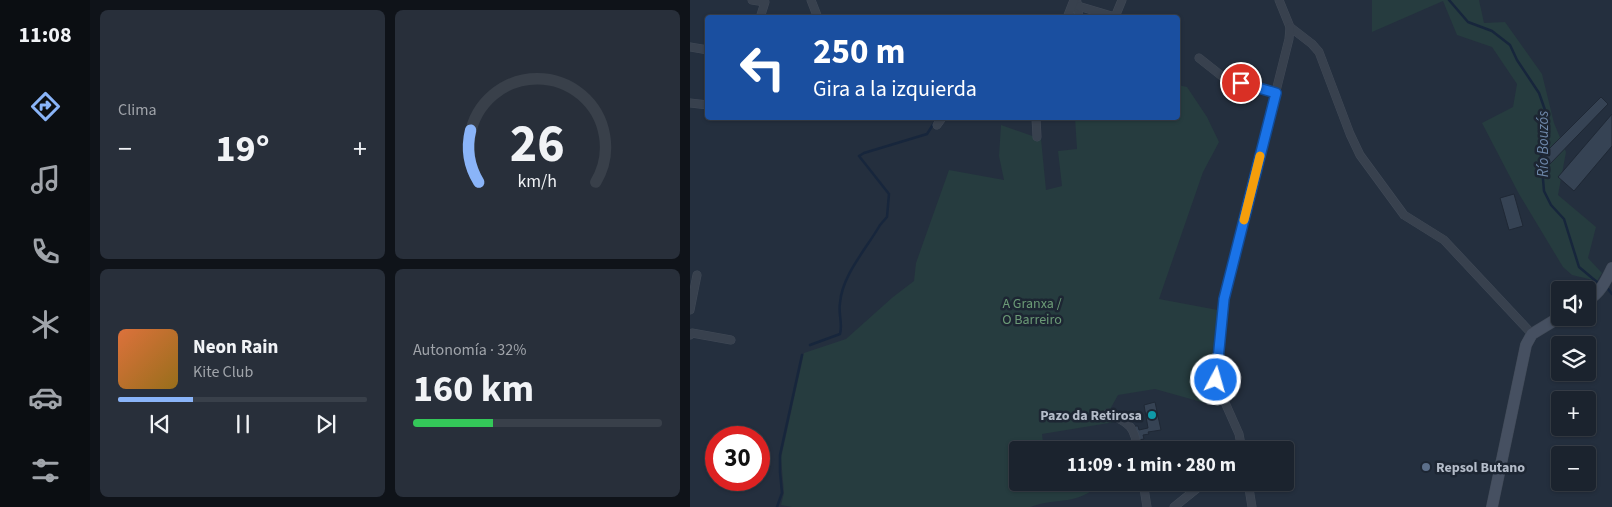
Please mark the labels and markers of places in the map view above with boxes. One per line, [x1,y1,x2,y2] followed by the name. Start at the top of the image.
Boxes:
[1220,62,1262,104] pin
[1040,406,1142,426] place label: Pazo da Retirosa
[1146,409,1158,421] marker: Pazo da Retirosa
[1436,458,1525,478] place label: Repsol Butano
[1420,461,1432,473] marker: Repsol Butano

